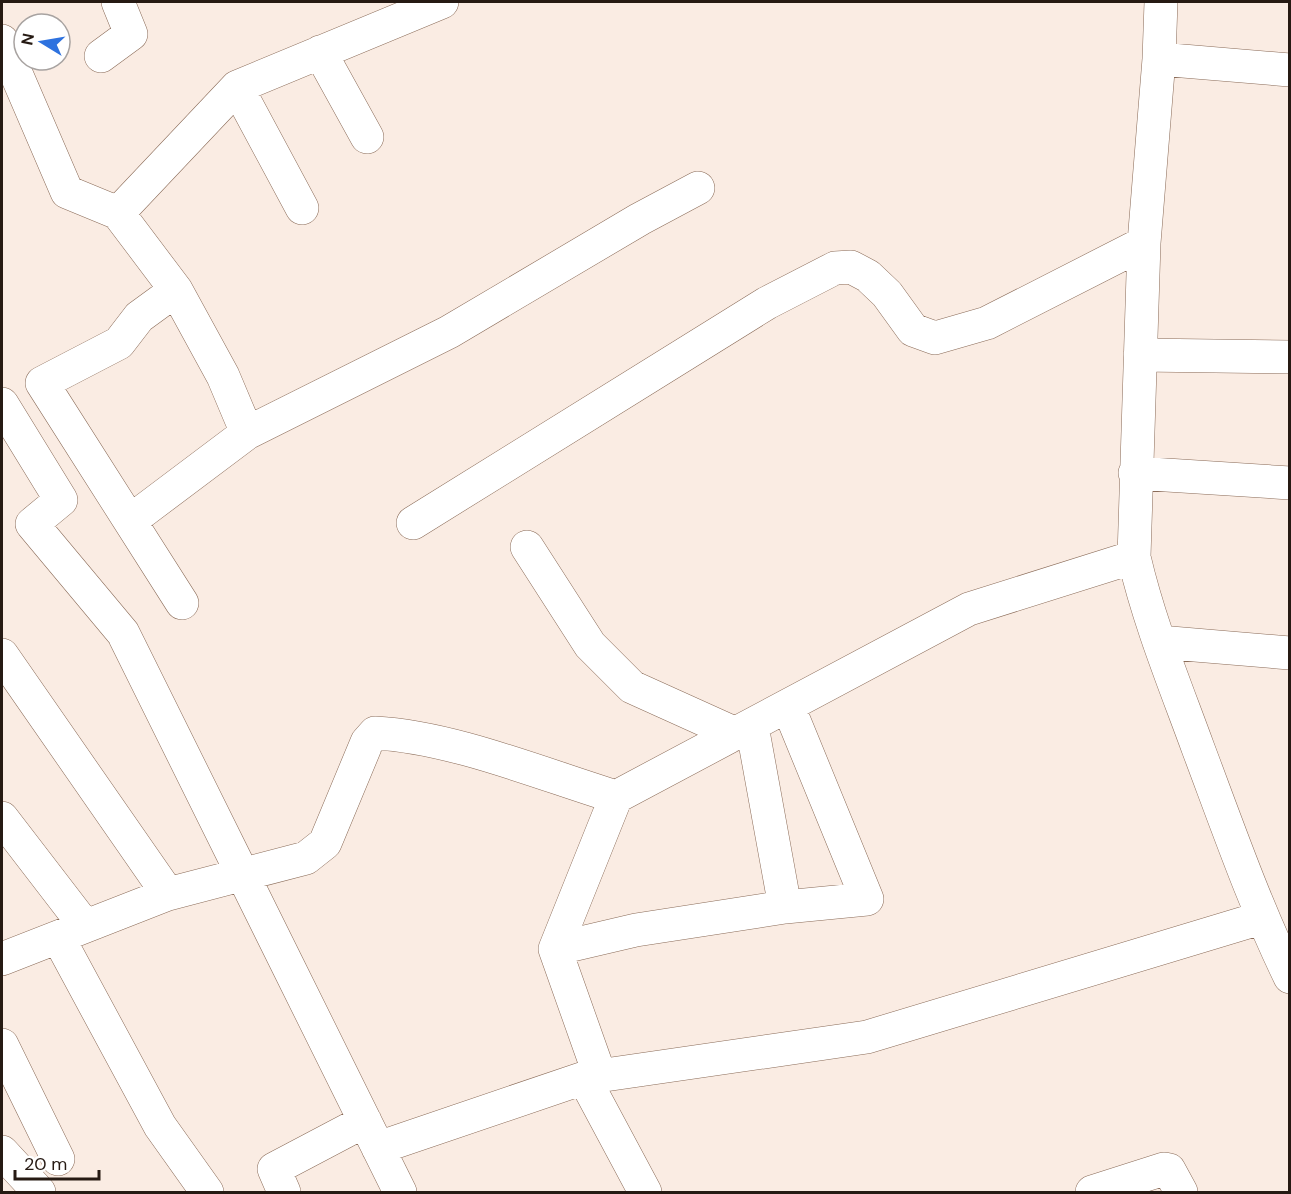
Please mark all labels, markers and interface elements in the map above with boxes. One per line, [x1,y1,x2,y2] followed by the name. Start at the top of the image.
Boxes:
[12,12,72,72] north arrow
[16,32,39,47] text: N
[15,1143,99,1181] scale bar
[24,1152,67,1176] text: 20 m

